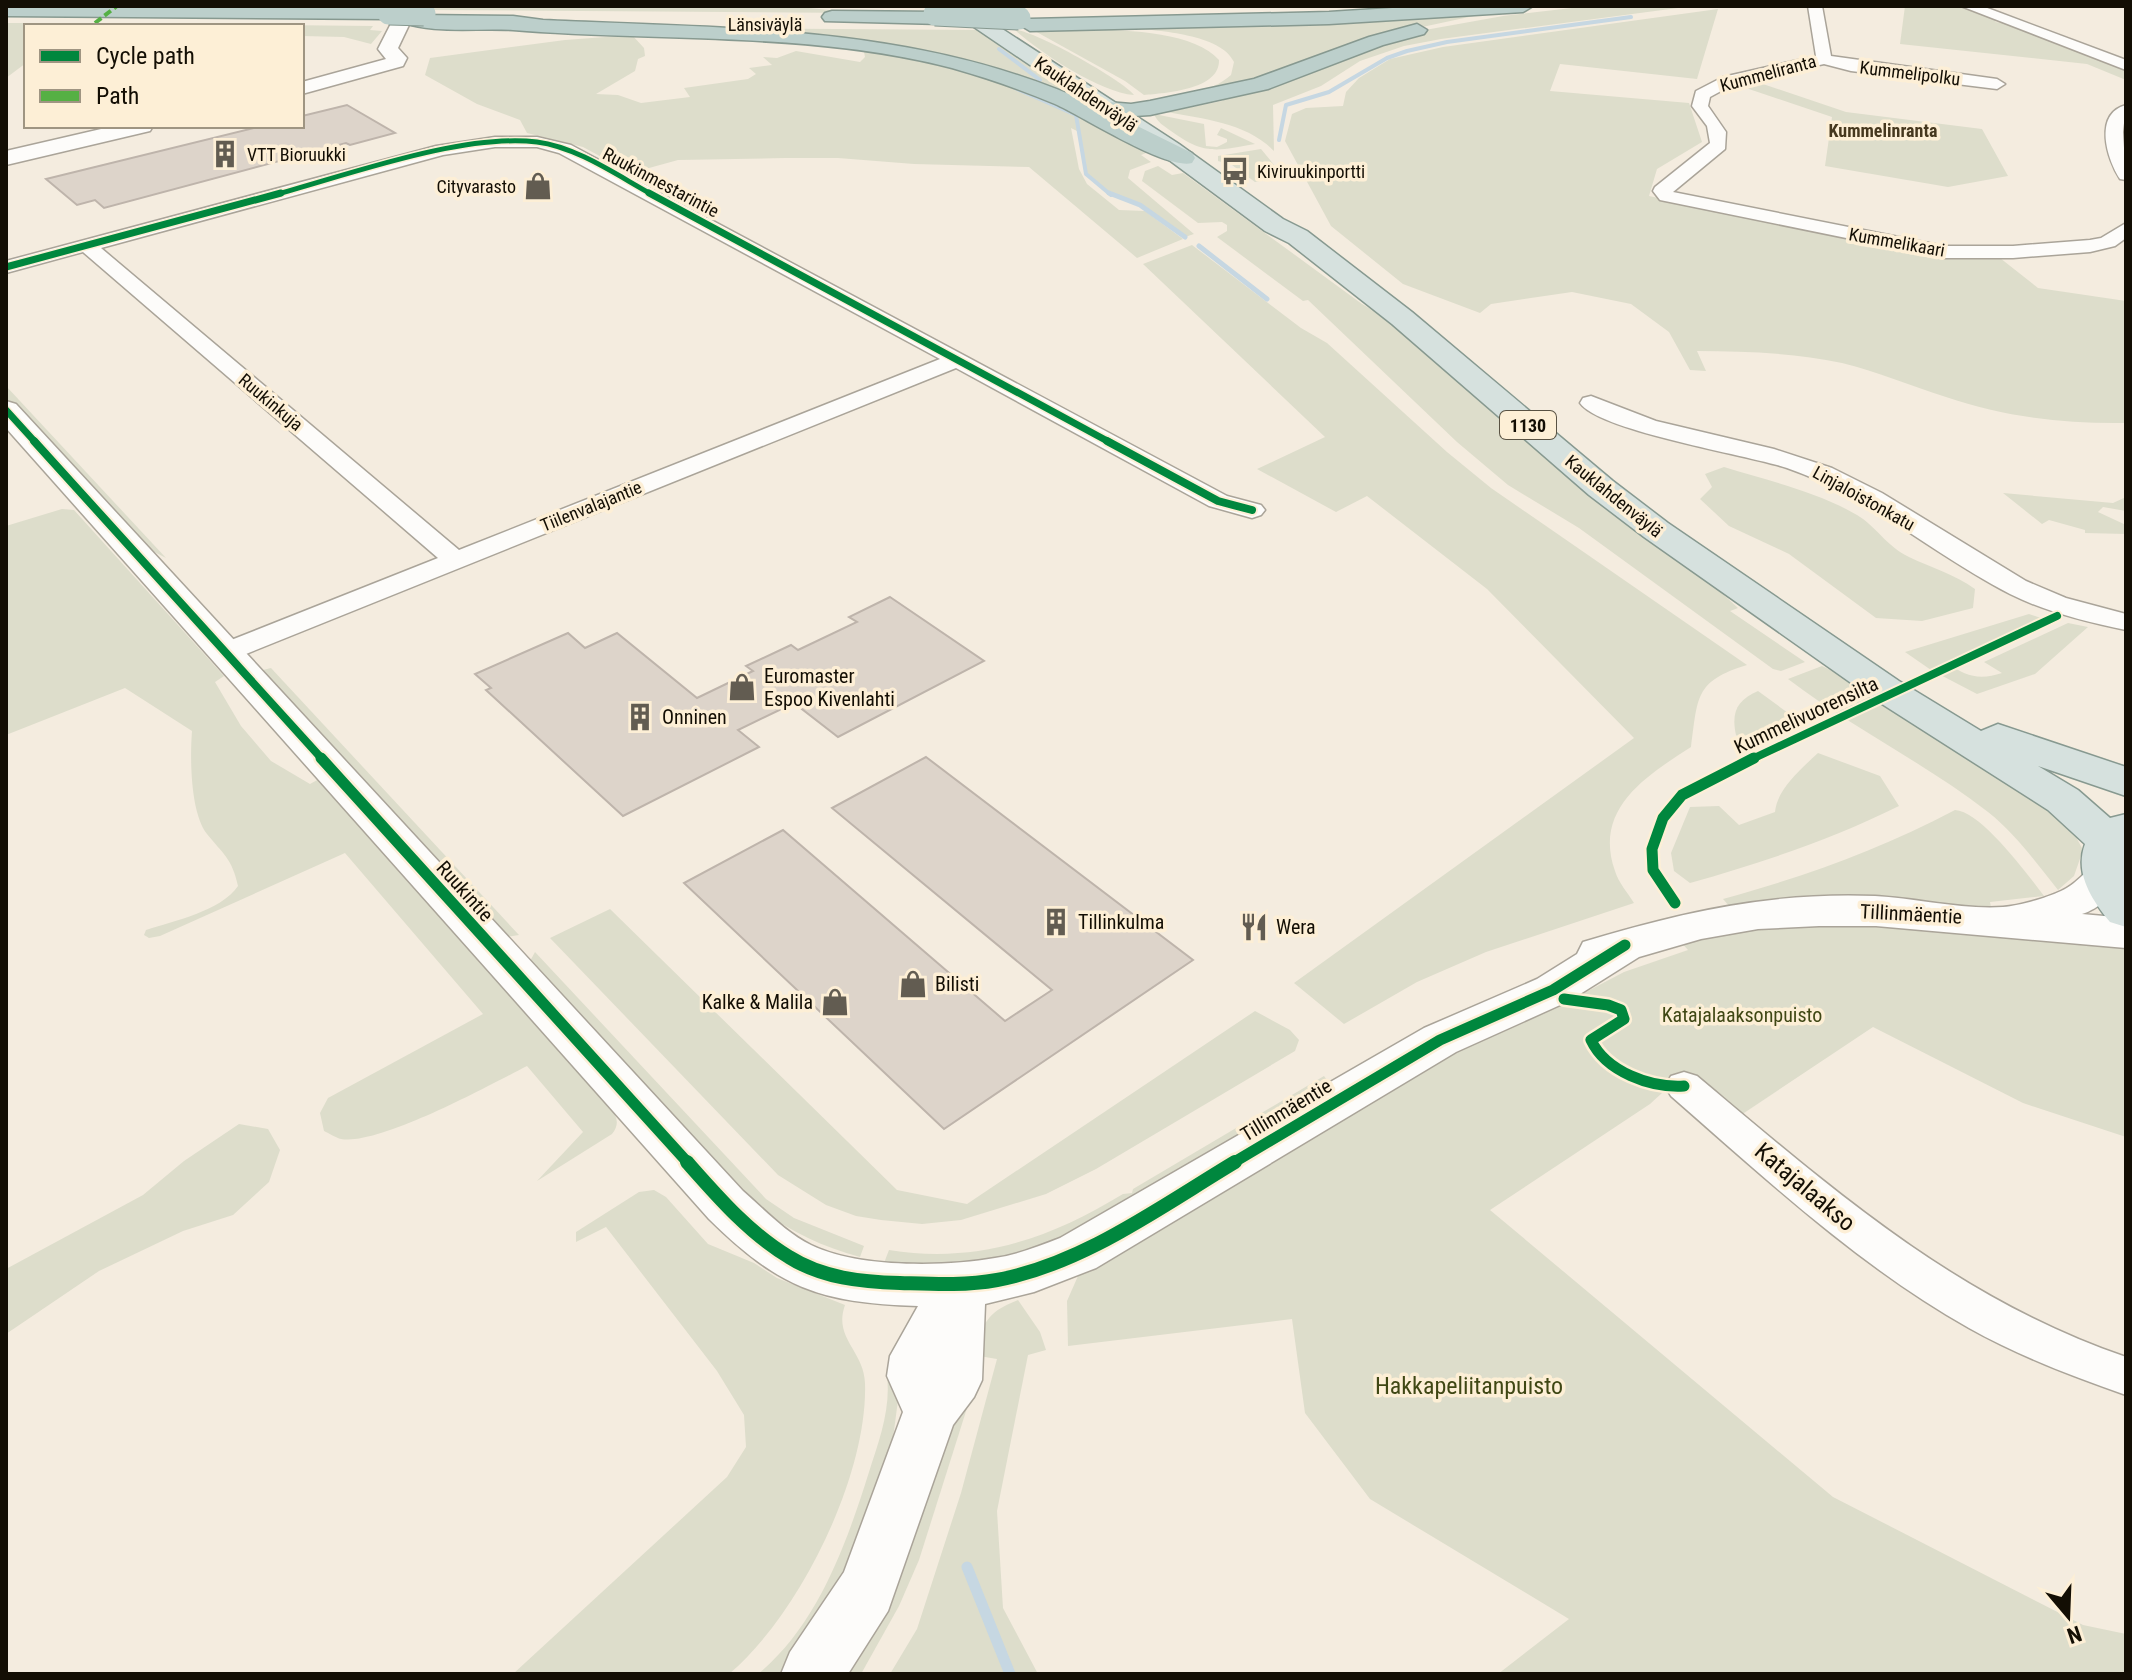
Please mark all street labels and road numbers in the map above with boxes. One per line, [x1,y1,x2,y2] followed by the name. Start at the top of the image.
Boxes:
[728,14,802,35] street label: Länsiväylä
[1718,50,1818,96] street label: Kummeliranta
[1031,52,1141,136] street label: Kauklahdenväylä
[1859,56,1961,90] street label: Kummelipolku
[599,143,723,221] street label: Ruukinmestarintie
[1847,223,1947,261] street label: Kummelikaari
[235,369,307,435] street label: Ruukinkuja
[1500,411,1556,439] road number: 1130
[1561,450,1667,542] street label: Kauklahdenväylä
[1809,461,1919,535] street label: Linjaloistonkatu
[537,476,645,536] street label: Tiilenvalajantie
[1730,671,1882,759] street label: Kummelivuorensilta
[432,856,498,926] street label: Ruukintie
[1859,899,1963,929] street label: Tillinmäentie
[1236,1073,1336,1147] street label: Tillinmäentie
[1749,1137,1861,1237] street label: Katajalaakso

